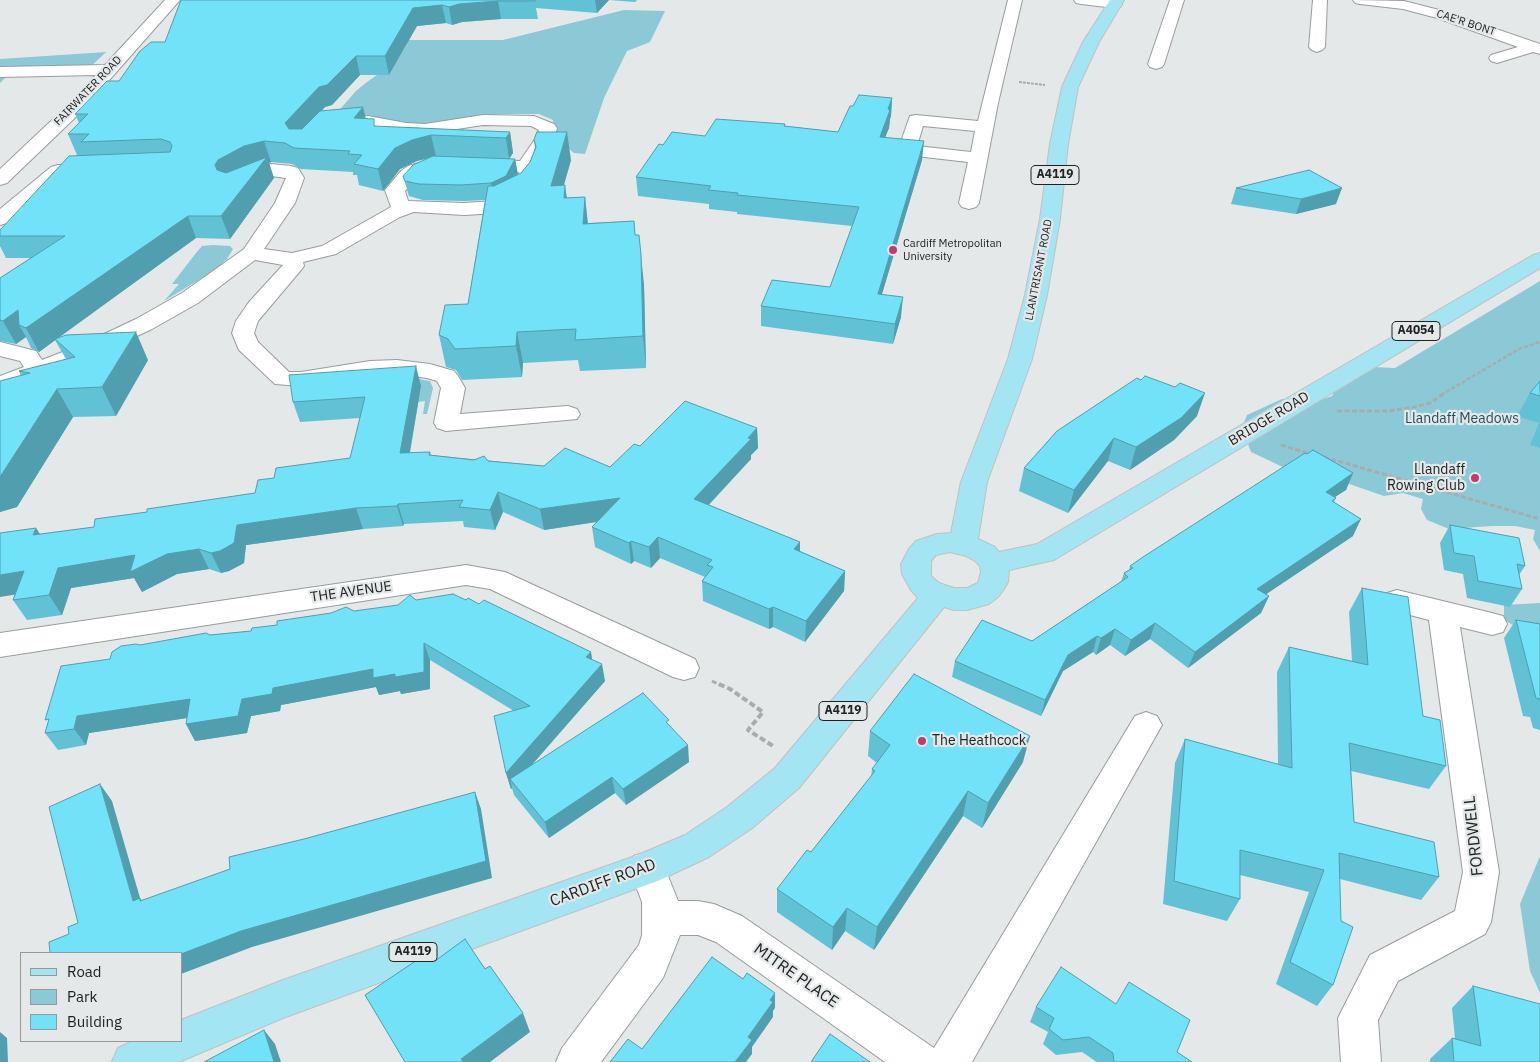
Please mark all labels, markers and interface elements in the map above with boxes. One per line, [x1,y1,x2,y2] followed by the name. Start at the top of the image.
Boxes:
[1435,7,1497,39] street label: CAE'R BONT
[51,54,125,128] street label: FAIRWATER ROAD
[1031,166,1079,184] road number: A4119
[1023,218,1055,322] street label: LLANTRISANT ROAD
[903,237,1002,263] place label: Cardiff Metropolitan University
[887,244,899,256] marker: Cardiff Metropolitan University
[1392,322,1440,341] road number: A4054
[1226,388,1312,450] street label: BRIDGE ROAD
[1405,411,1519,427] park label: Llandaff Meadows
[1387,462,1465,494] place label: Llandaff Rowing Club
[1469,472,1481,484] marker: Llandaff Rowing Club
[309,578,393,606] street label: THE AVENUE
[819,701,867,720] road number: A4119
[932,733,1026,749] place label: The Heathcock
[916,735,928,747] marker: The Heathcock
[1460,795,1488,877] street label: FORDWELL
[547,855,659,911] street label: CARDIFF ROAD
[750,940,842,1012] street label: MITRE PLACE
[389,942,437,962] road number: A4119
[20,952,182,1042] legend
[67,962,102,981] text: Road
[67,987,97,1006] text: Park
[67,1012,122,1031] text: Building

